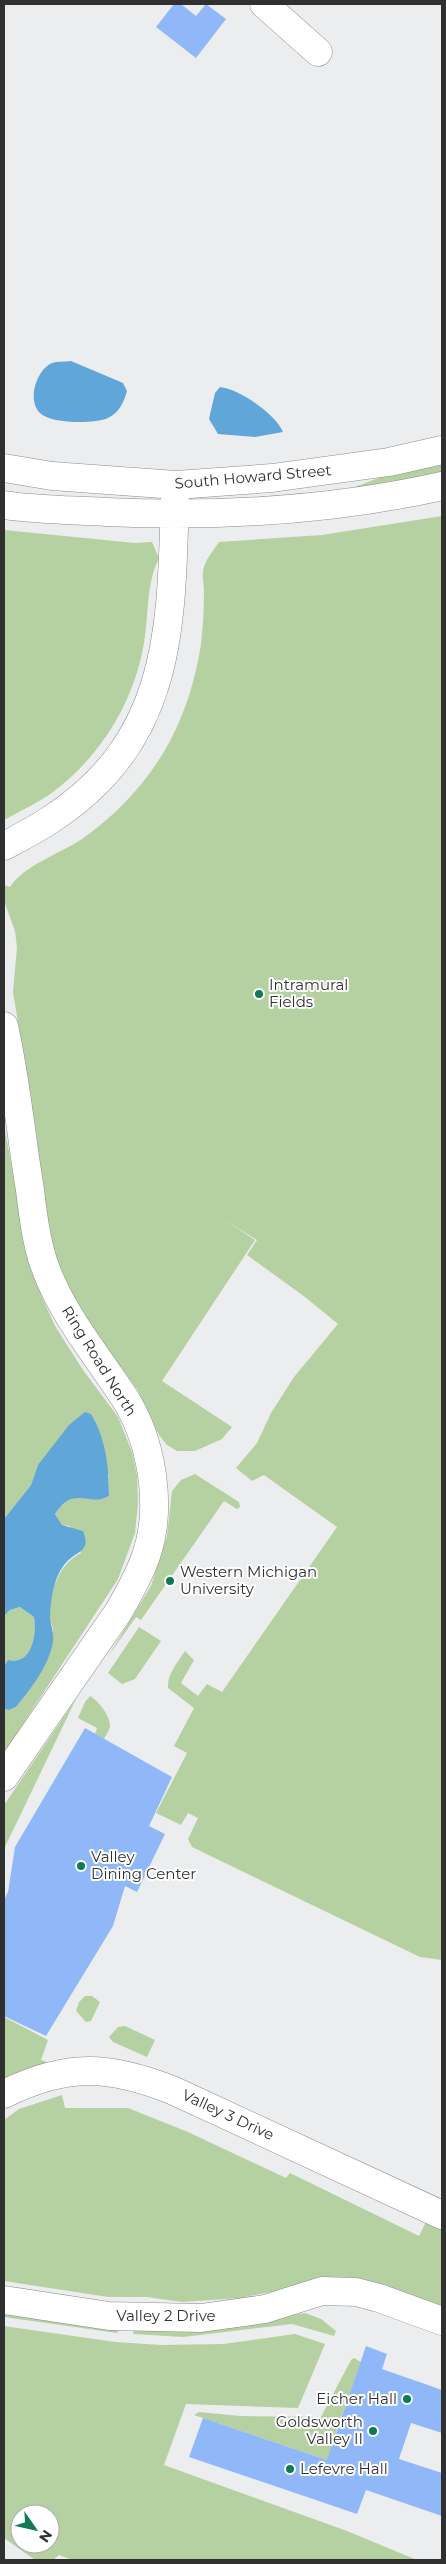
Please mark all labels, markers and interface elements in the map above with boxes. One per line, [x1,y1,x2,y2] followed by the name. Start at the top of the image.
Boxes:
[174,460,332,493] street label: South Howard Street
[269,975,348,1011] place label: Intramural Fields
[253,988,265,1000] marker: Intramural Fields
[58,1302,141,1419] street label: Ring Road North
[180,1562,317,1598] place label: Western Michigan University
[164,1575,176,1587] marker: Western Michigan University
[91,1847,196,1883] place label: Valley Dining Center
[75,1860,87,1872] marker: Valley Dining Center
[179,2085,277,2144] street label: Valley 3 Drive
[116,2306,216,2325] street label: Valley 2 Drive
[316,2389,397,2408] place label: Eicher Hall
[401,2393,413,2405] marker: Eicher Hall
[276,2412,363,2448] place label: Goldsworth Valley II
[367,2425,379,2437] marker: Goldsworth Valley II
[300,2459,388,2478] place label: Lefevre Hall
[284,2463,296,2475] marker: Lefevre Hall
[10,2504,60,2554] north arrow
[35,2527,56,2546] text: N

